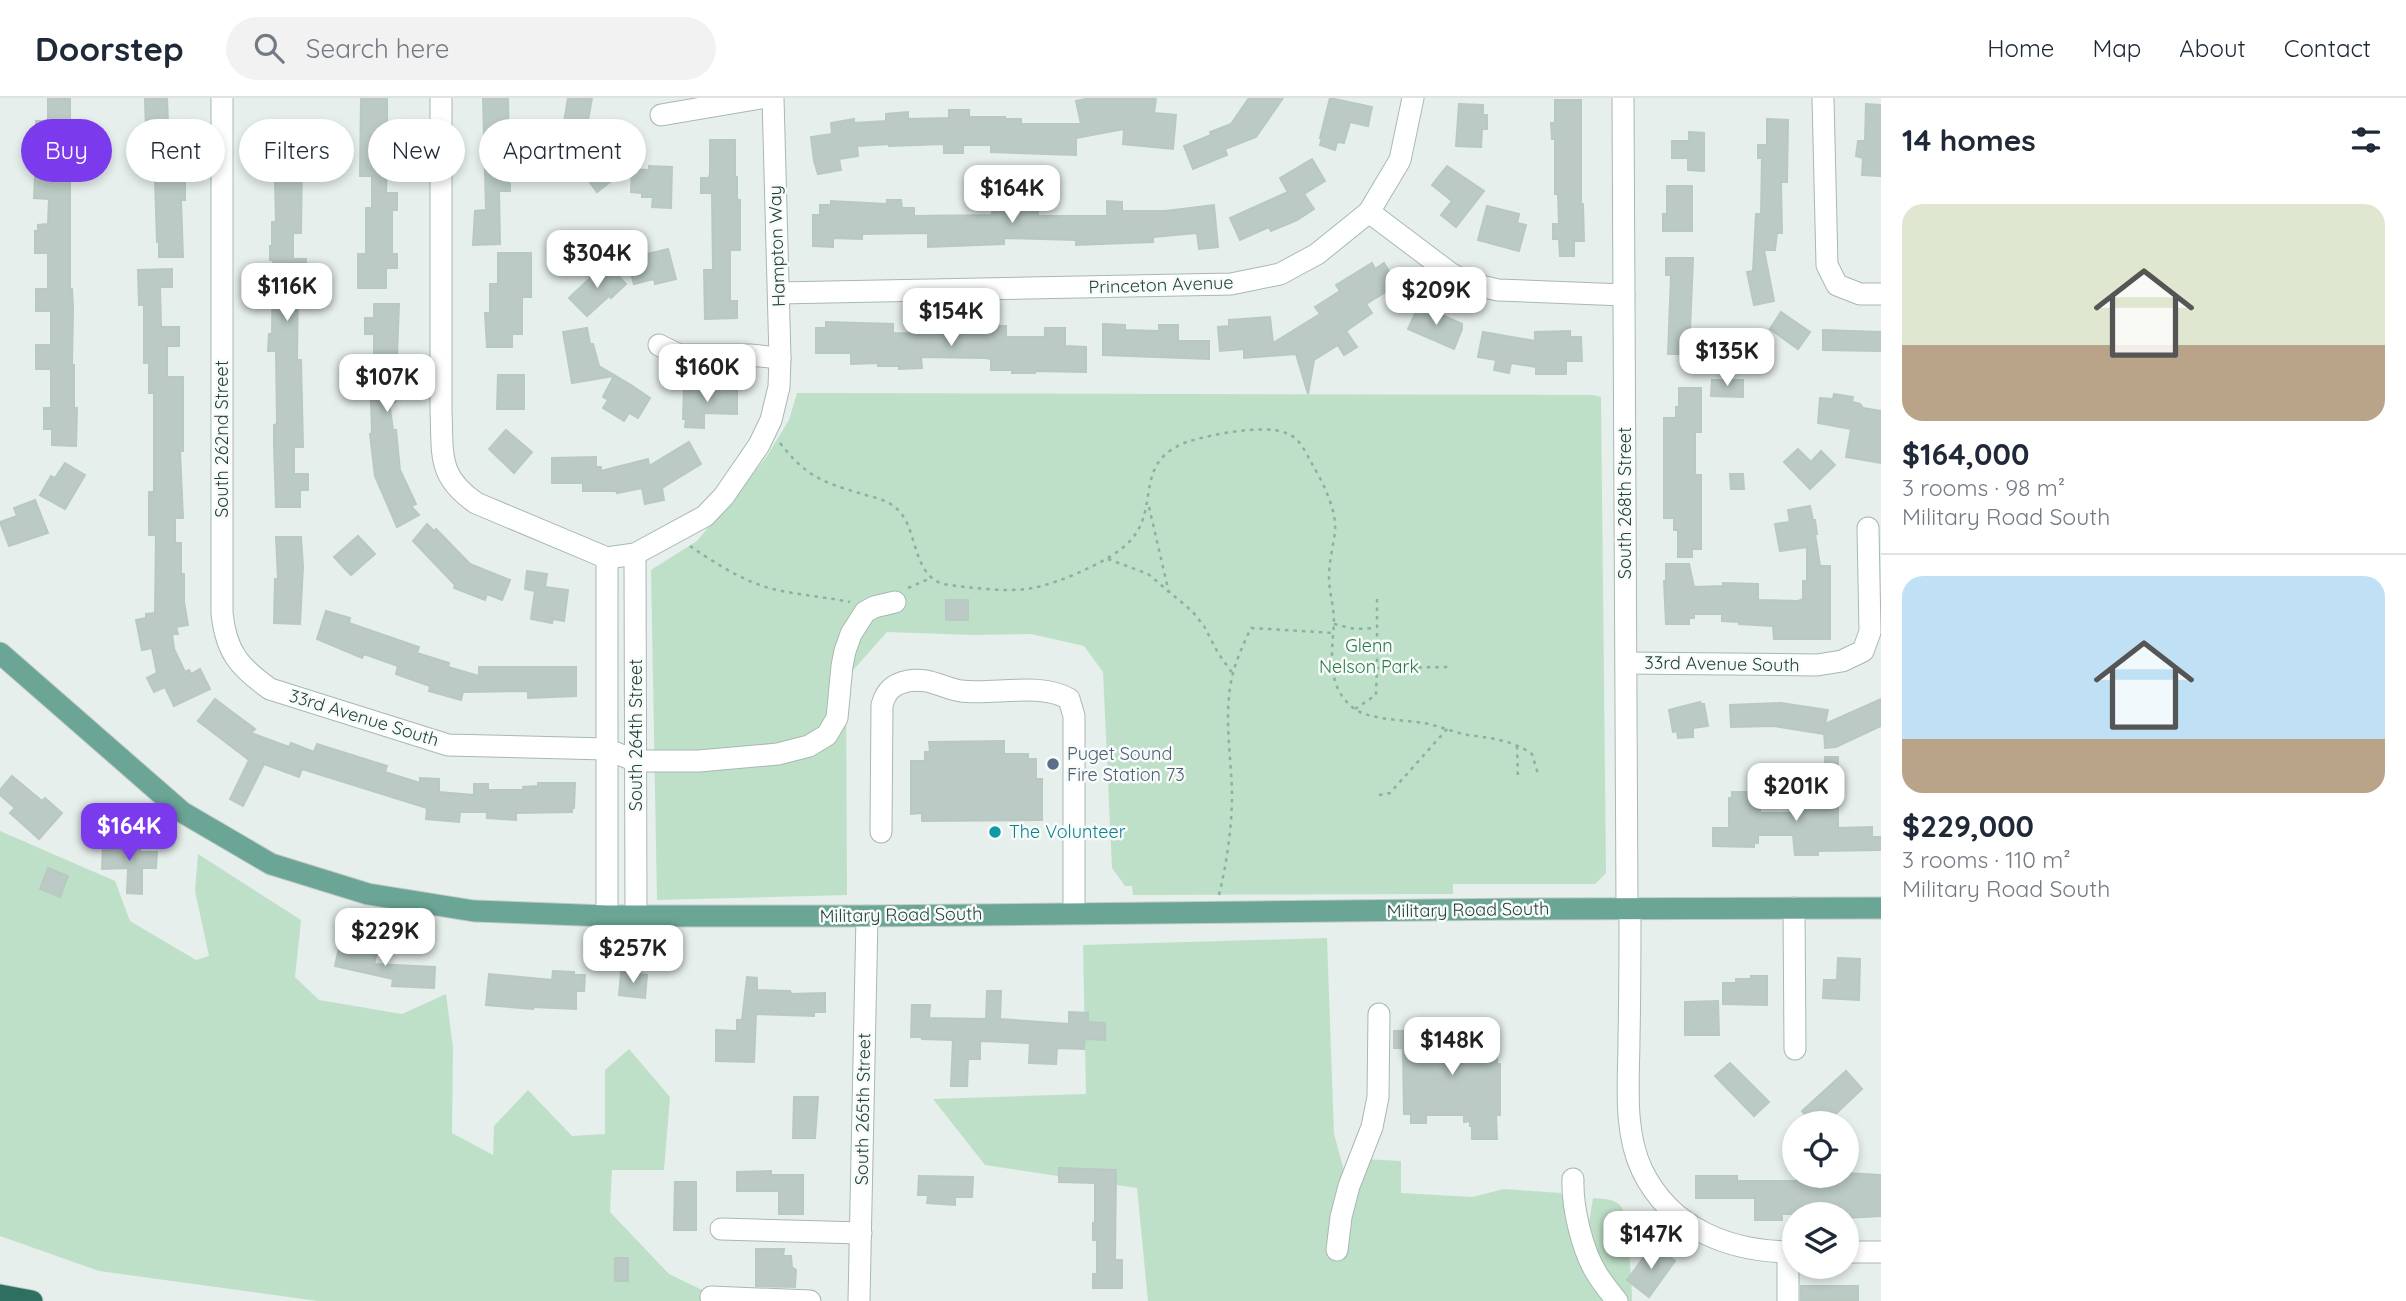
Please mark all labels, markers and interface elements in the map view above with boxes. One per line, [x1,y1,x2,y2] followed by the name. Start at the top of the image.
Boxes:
[226,17,716,80] search box
[35,28,184,69] text: Doorstep
[250,29,288,67] icon: search
[306,32,449,65] text: Search here
[1987,33,2054,63] text: Home
[2092,33,2141,63] text: Map
[2179,33,2246,63] text: About
[2284,33,2371,63] text: Contact
[21,119,112,182] chip: Buy
[126,119,225,182] chip: Rent
[239,119,354,182] chip: Filters
[368,119,465,182] chip: New
[479,119,646,182] chip: Apartment
[1902,121,2036,159] text: 14 homes
[2347,121,2385,159] icon: filters
[963,166,1061,225] pin: $164K
[980,173,1044,202] text: $164K
[763,185,790,307] street label: Hampton Way
[548,230,646,290] pin: $304K
[563,238,631,267] text: $304K
[2081,250,2207,376] icon: home
[238,264,336,323] pin: $116K
[1387,268,1485,327] pin: $209K
[1088,270,1234,299] street label: Princeton Avenue
[257,271,317,300] text: $116K
[1401,275,1471,304] text: $209K
[902,288,1000,348] pin: $154K
[919,296,983,325] text: $154K
[1678,328,1776,388] pin: $135K
[1695,336,1759,365] text: $135K
[658,344,756,404] pin: $160K
[675,352,739,381] text: $160K
[338,354,436,414] pin: $107K
[210,360,233,518] street label: South 262nd Street
[355,362,419,391] text: $107K
[1613,427,1636,579] street label: South 268th Street
[1902,435,2029,473] text: $164,000
[1902,473,2065,502] text: 3 rooms · 98 m²
[1902,502,2110,531] text: Military Road South
[2081,622,2207,748] icon: home
[1319,634,1419,678] park label: Glenn Nelson Park
[1644,651,1800,676] street label: 33rd Avenue South
[624,659,647,811] street label: South 264th Street
[287,684,442,751] street label: 33rd Avenue South
[1067,742,1185,786] place label: Puget Sound Fire Station 73
[1045,756,1061,772] marker: Puget Sound Fire Station 73
[1747,764,1845,823] pin: $201K
[1764,771,1828,800] text: $201K
[80,804,178,863] pin: $164K
[1902,807,2034,845] text: $229,000
[97,811,161,840] text: $164K
[1009,820,1126,843] place label: The Volunteer
[987,824,1003,840] marker: The Volunteer
[1902,845,2071,874] text: 3 rooms · 110 m²
[1902,874,2110,903] text: Military Road South
[1386,897,1550,922] street label: Military Road South
[819,902,983,927] street label: Military Road South
[336,908,434,968] pin: $229K
[351,916,419,945] text: $229K
[584,926,682,985] pin: $257K
[599,933,667,962] text: $257K
[1403,1018,1501,1077] pin: $148K
[1420,1025,1484,1054] text: $148K
[850,1033,875,1185] street label: South 265th Street
[1782,1111,1859,1279] map controls
[1782,1111,1859,1188] button: locate
[1782,1202,1859,1279] button: layers
[1602,1212,1700,1271] pin: $147K
[1619,1219,1683,1248] text: $147K

